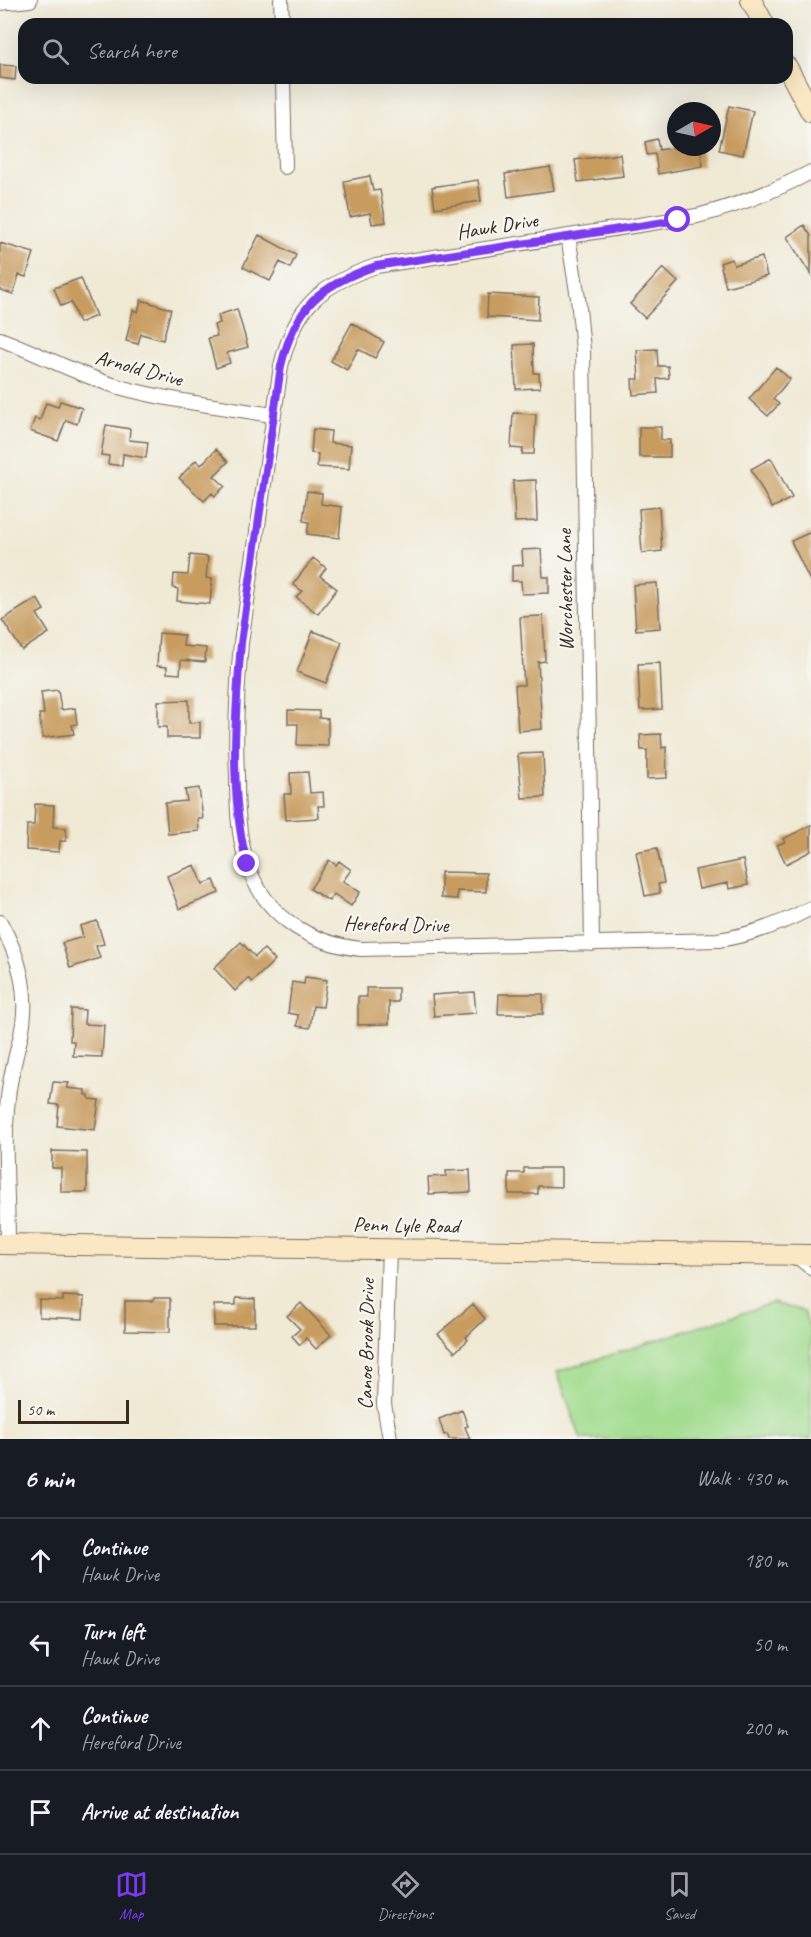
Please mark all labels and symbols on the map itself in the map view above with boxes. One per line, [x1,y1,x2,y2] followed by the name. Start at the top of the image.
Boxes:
[667,102,721,156] north arrow
[664,206,690,232] route start
[455,207,541,245] street label: Hawk Drive
[93,344,186,392] street label: Arnold Drive
[551,528,579,651] street label: Worchester Lane
[233,850,259,876] route end
[343,910,450,938] street label: Hereford Drive
[353,1211,463,1239] street label: Penn Lyle Road
[352,1276,380,1410] street label: Canoe Brook Drive
[18,1397,129,1424] scale bar

